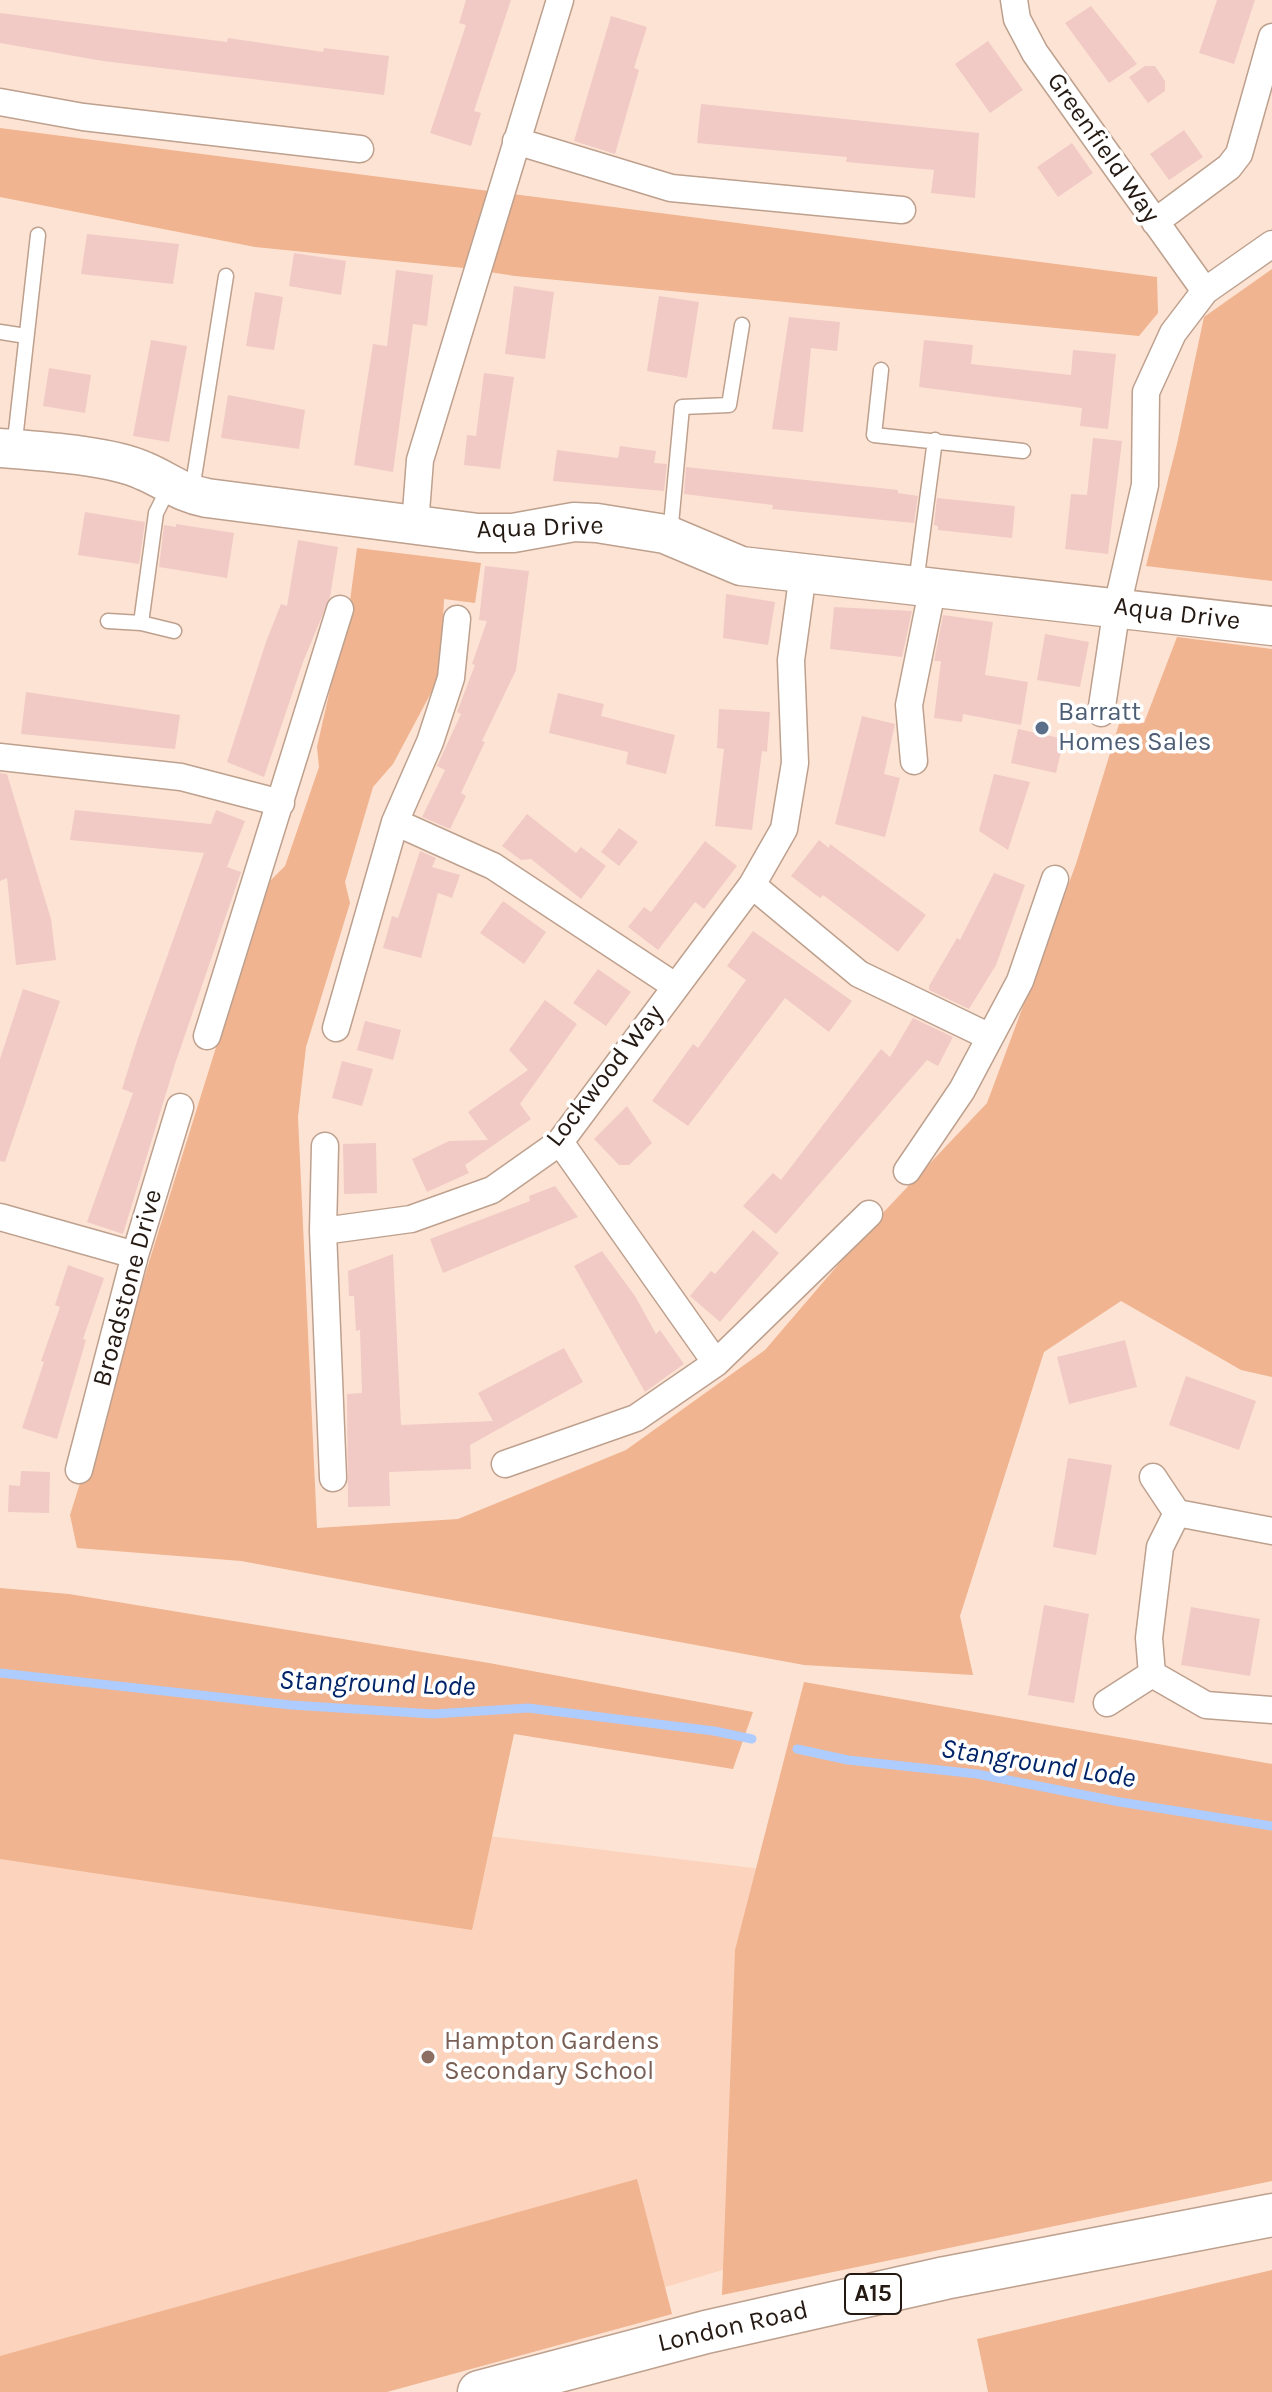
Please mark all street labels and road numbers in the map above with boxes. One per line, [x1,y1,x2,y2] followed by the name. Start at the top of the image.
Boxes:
[1040,67,1166,229] street label: Greenfield Way
[476,510,604,546] street label: Aqua Drive
[1112,591,1242,637] street label: Aqua Drive
[540,999,670,1153] street label: Lockwood Way
[87,1186,169,1390] street label: Broadstone Drive
[845,2274,901,2314] road number: A15
[655,2295,811,2359] street label: London Road

